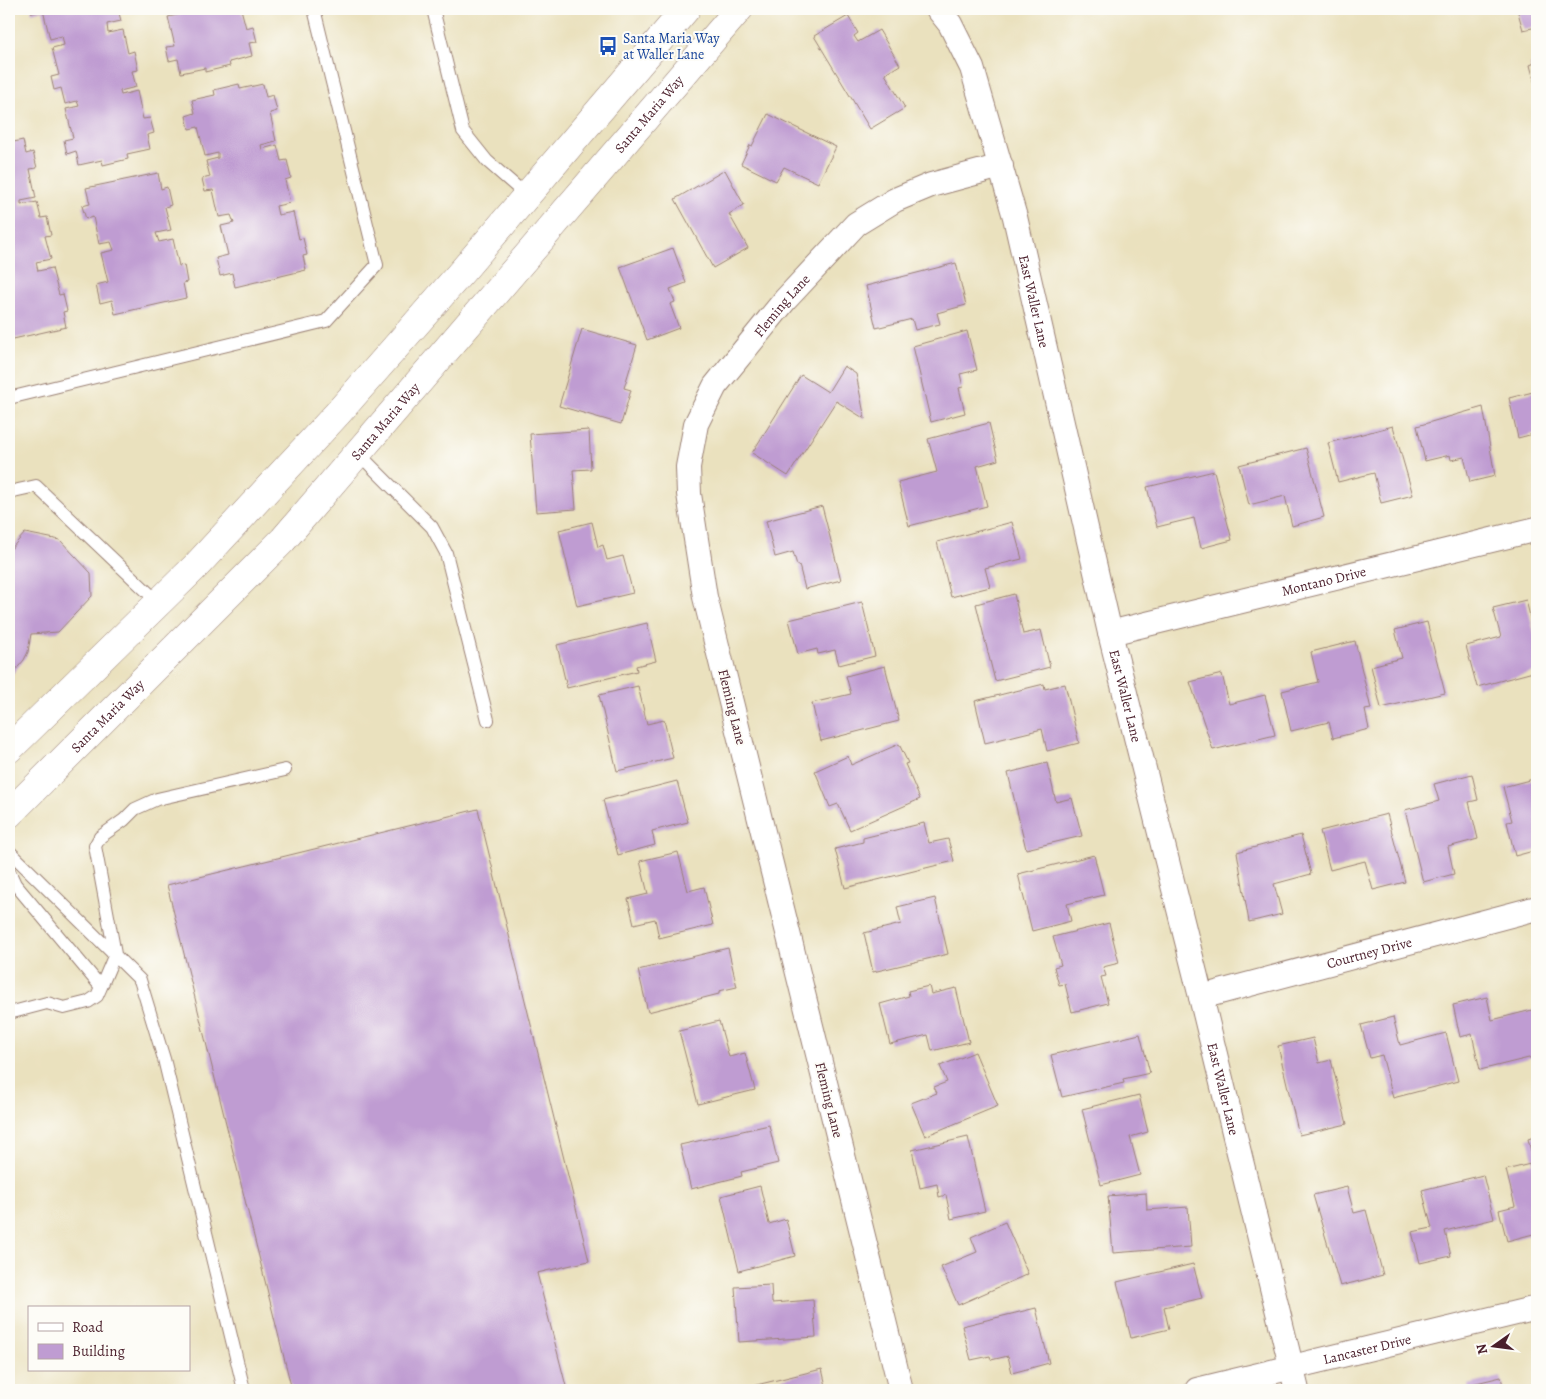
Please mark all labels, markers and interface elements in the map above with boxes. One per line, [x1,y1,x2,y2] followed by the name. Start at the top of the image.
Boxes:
[623,29,720,64] place label: Santa Maria Way at Waller Lane
[597,35,619,57] bus stop icon: Santa Maria Way at Waller Lane
[610,71,688,157] street label: Santa Maria Way
[1014,253,1054,350] street label: East Waller Lane
[749,270,814,341] street label: Fleming Lane
[346,378,424,464] street label: Santa Maria Way
[1280,561,1368,600] street label: Montano Drive
[1105,648,1146,744] street label: East Waller Lane
[713,667,751,747] street label: Fleming Lane
[66,674,149,757] street label: Santa Maria Way
[1324,932,1414,973] street label: Courtney Drive
[1203,1041,1244,1137] street label: East Waller Lane
[810,1060,848,1140] street label: Fleming Lane
[28,1306,190,1372] legend
[72,1317,104,1337] text: Road
[1468,1322,1518,1372] north arrow
[1321,1329,1413,1369] street label: Lancaster Drive
[72,1341,125,1361] text: Building
[1471,1342,1492,1356] text: N

